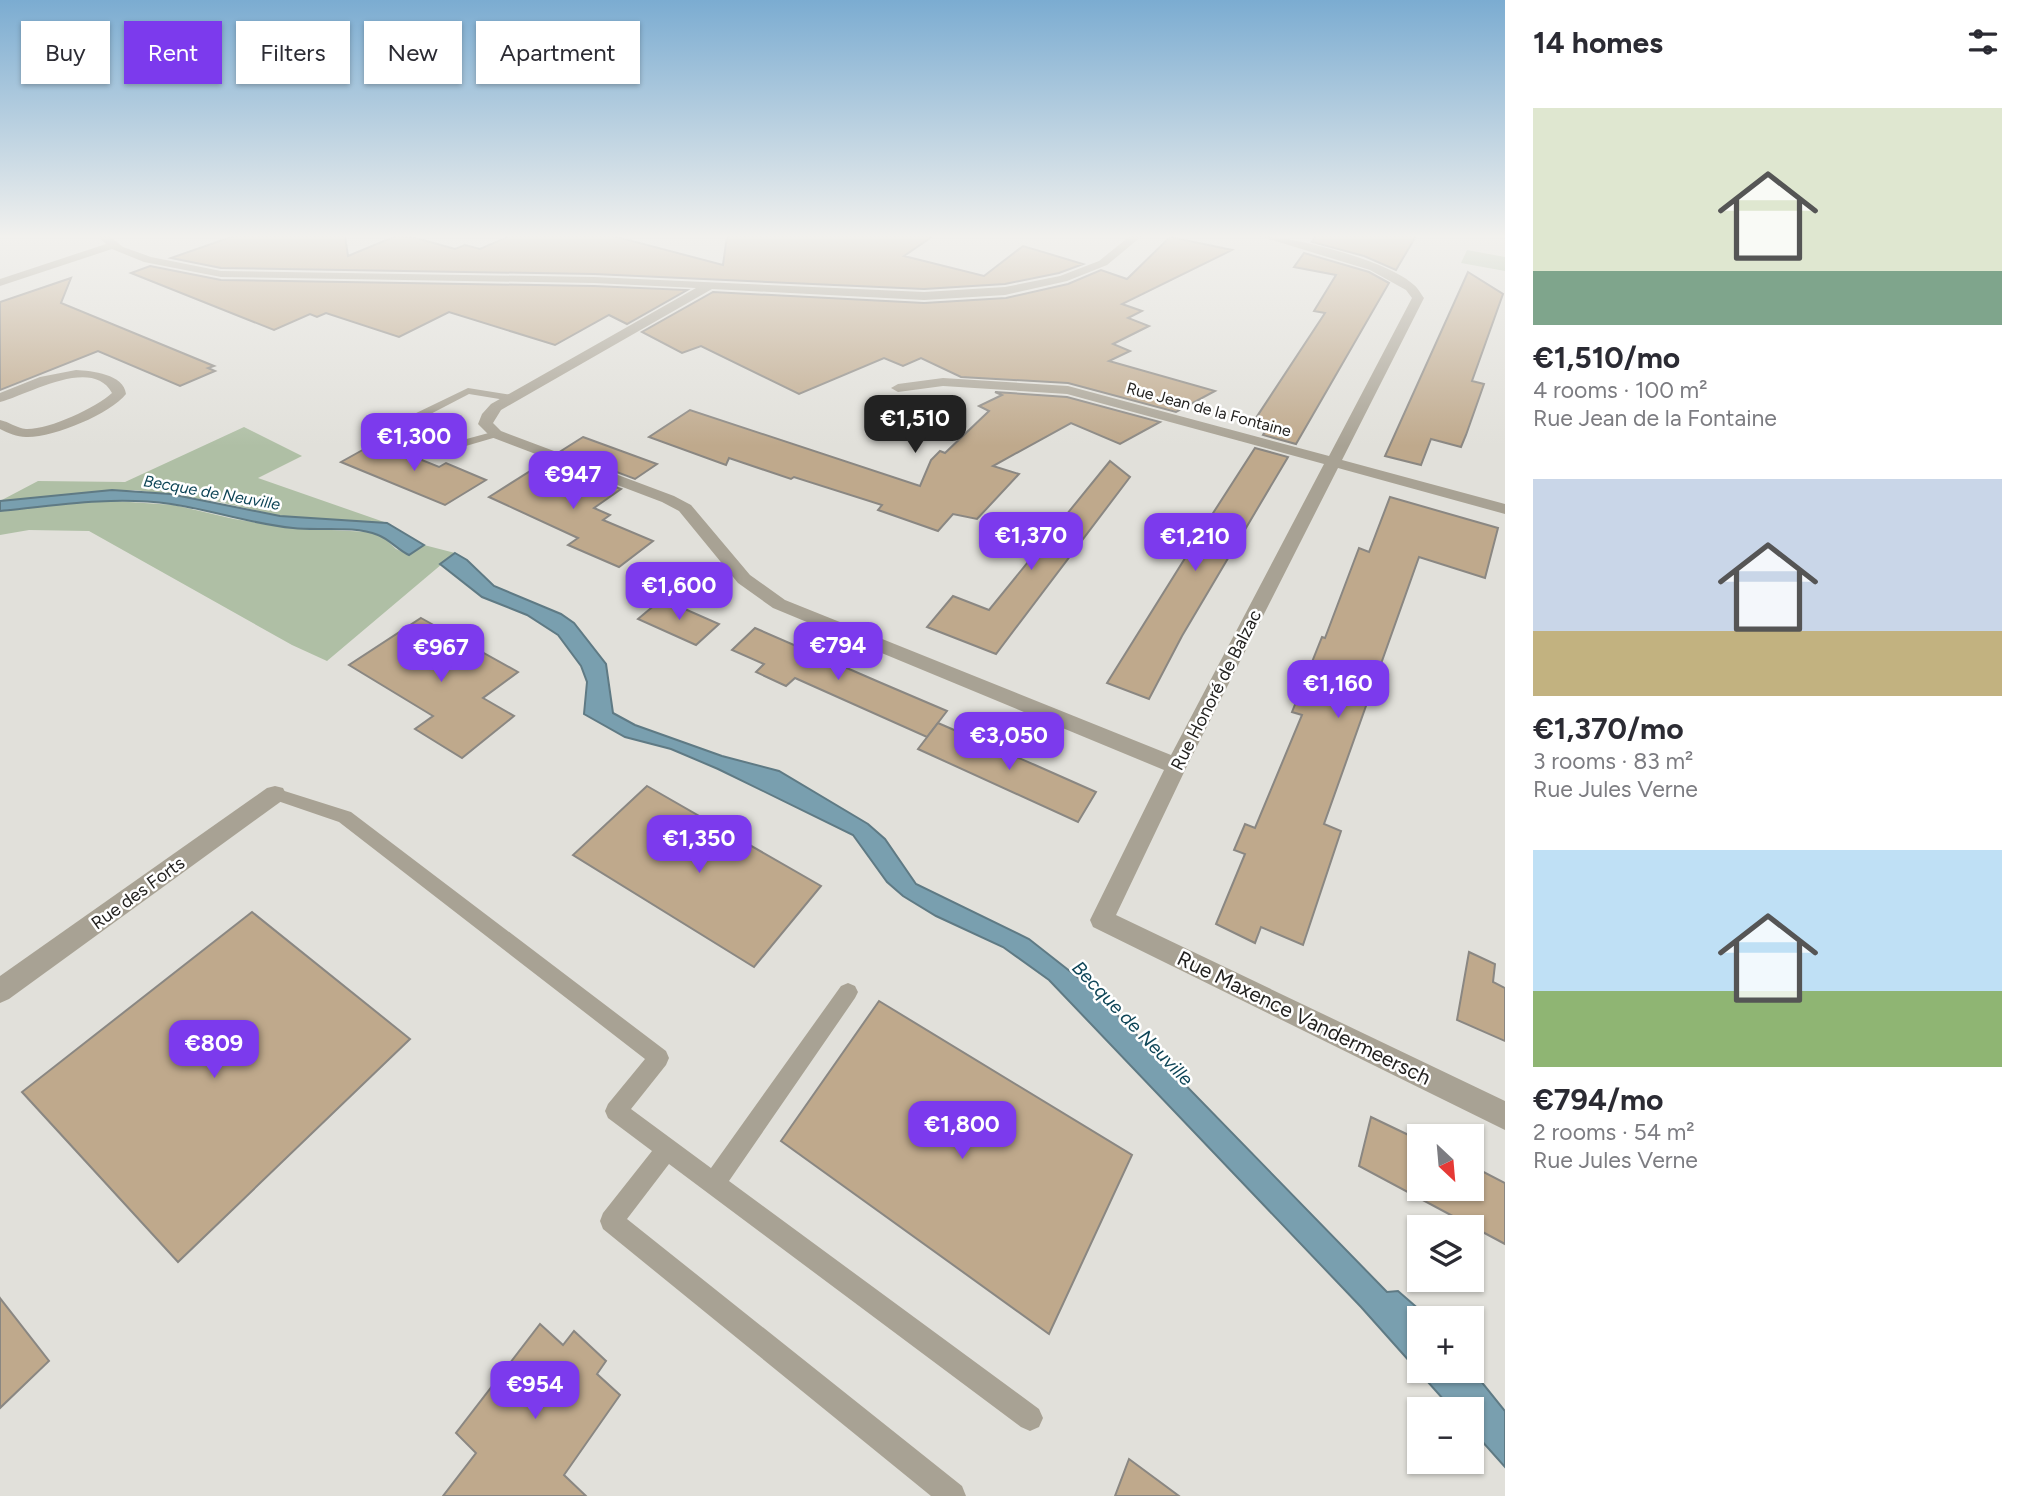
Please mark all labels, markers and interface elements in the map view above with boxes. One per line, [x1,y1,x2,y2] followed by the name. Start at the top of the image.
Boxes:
[21,21,110,84] chip: Buy
[124,21,222,84] chip: Rent
[236,21,350,84] chip: Filters
[364,21,462,84] chip: New
[476,21,640,84] chip: Apartment
[1964,23,2002,61] icon: filters
[1533,24,1663,61] text: 14 homes
[1705,153,1831,279] icon: home
[1533,339,1680,376] text: €1,510/mo
[1533,376,1707,404] text: 4 rooms · 100 m²
[1124,378,1294,441] street label: Rue Jean de la Fontaine
[858,396,972,455] pin: €1,510
[880,404,950,432] text: €1,510
[1533,404,1777,432] text: Rue Jean de la Fontaine
[357,414,471,473] pin: €1,300
[377,422,451,450] text: €1,300
[532,452,614,511] pin: €947
[545,460,601,488] text: €947
[142,471,282,514] water label: Becque de Neuville
[974,512,1088,572] pin: €1,370
[1138,514,1252,573] pin: €1,210
[995,521,1067,549] text: €1,370
[1160,522,1230,550] text: €1,210
[1705,524,1831,650] icon: home
[622,562,736,622] pin: €1,600
[642,571,716,599] text: €1,600
[1166,606,1266,774] street label: Rue Honoré de Balzac
[797,622,879,682] pin: €794
[400,624,482,684] pin: €967
[810,631,866,659] text: €794
[413,633,469,661] text: €967
[1281,660,1395,720] pin: €1,160
[1303,669,1373,697] text: €1,160
[1533,710,1684,747] text: €1,370/mo
[952,712,1066,772] pin: €3,050
[970,721,1048,749] text: €3,050
[1533,747,1693,775] text: 3 rooms · 83 m²
[1533,775,1698,803] text: Rue Jules Verne
[642,816,756,875] pin: €1,350
[663,824,735,852] text: €1,350
[87,852,189,934] street label: Rue des Forts
[1705,895,1831,1021] icon: home
[1173,945,1435,1090] street label: Rue Maxence Vandermeersch
[1067,956,1198,1091] water label: Becque de Neuville
[173,1020,255,1080] pin: €809
[185,1029,243,1057] text: €809
[1533,1081,1663,1118] text: €794/mo
[905,1102,1019,1161] pin: €1,800
[924,1110,1000,1138] text: €1,800
[1533,1118,1695,1146] text: 2 rooms · 54 m²
[1407,1124,1484,1200] north arrow
[1407,1124,1484,1474] map controls
[1533,1146,1698,1174] text: Rue Jules Verne
[1407,1215,1484,1292] button: layers
[1407,1306,1484,1383] button: +
[494,1362,576,1421] pin: €954
[506,1370,564,1398] text: €954
[1407,1397,1484,1474] button: −

